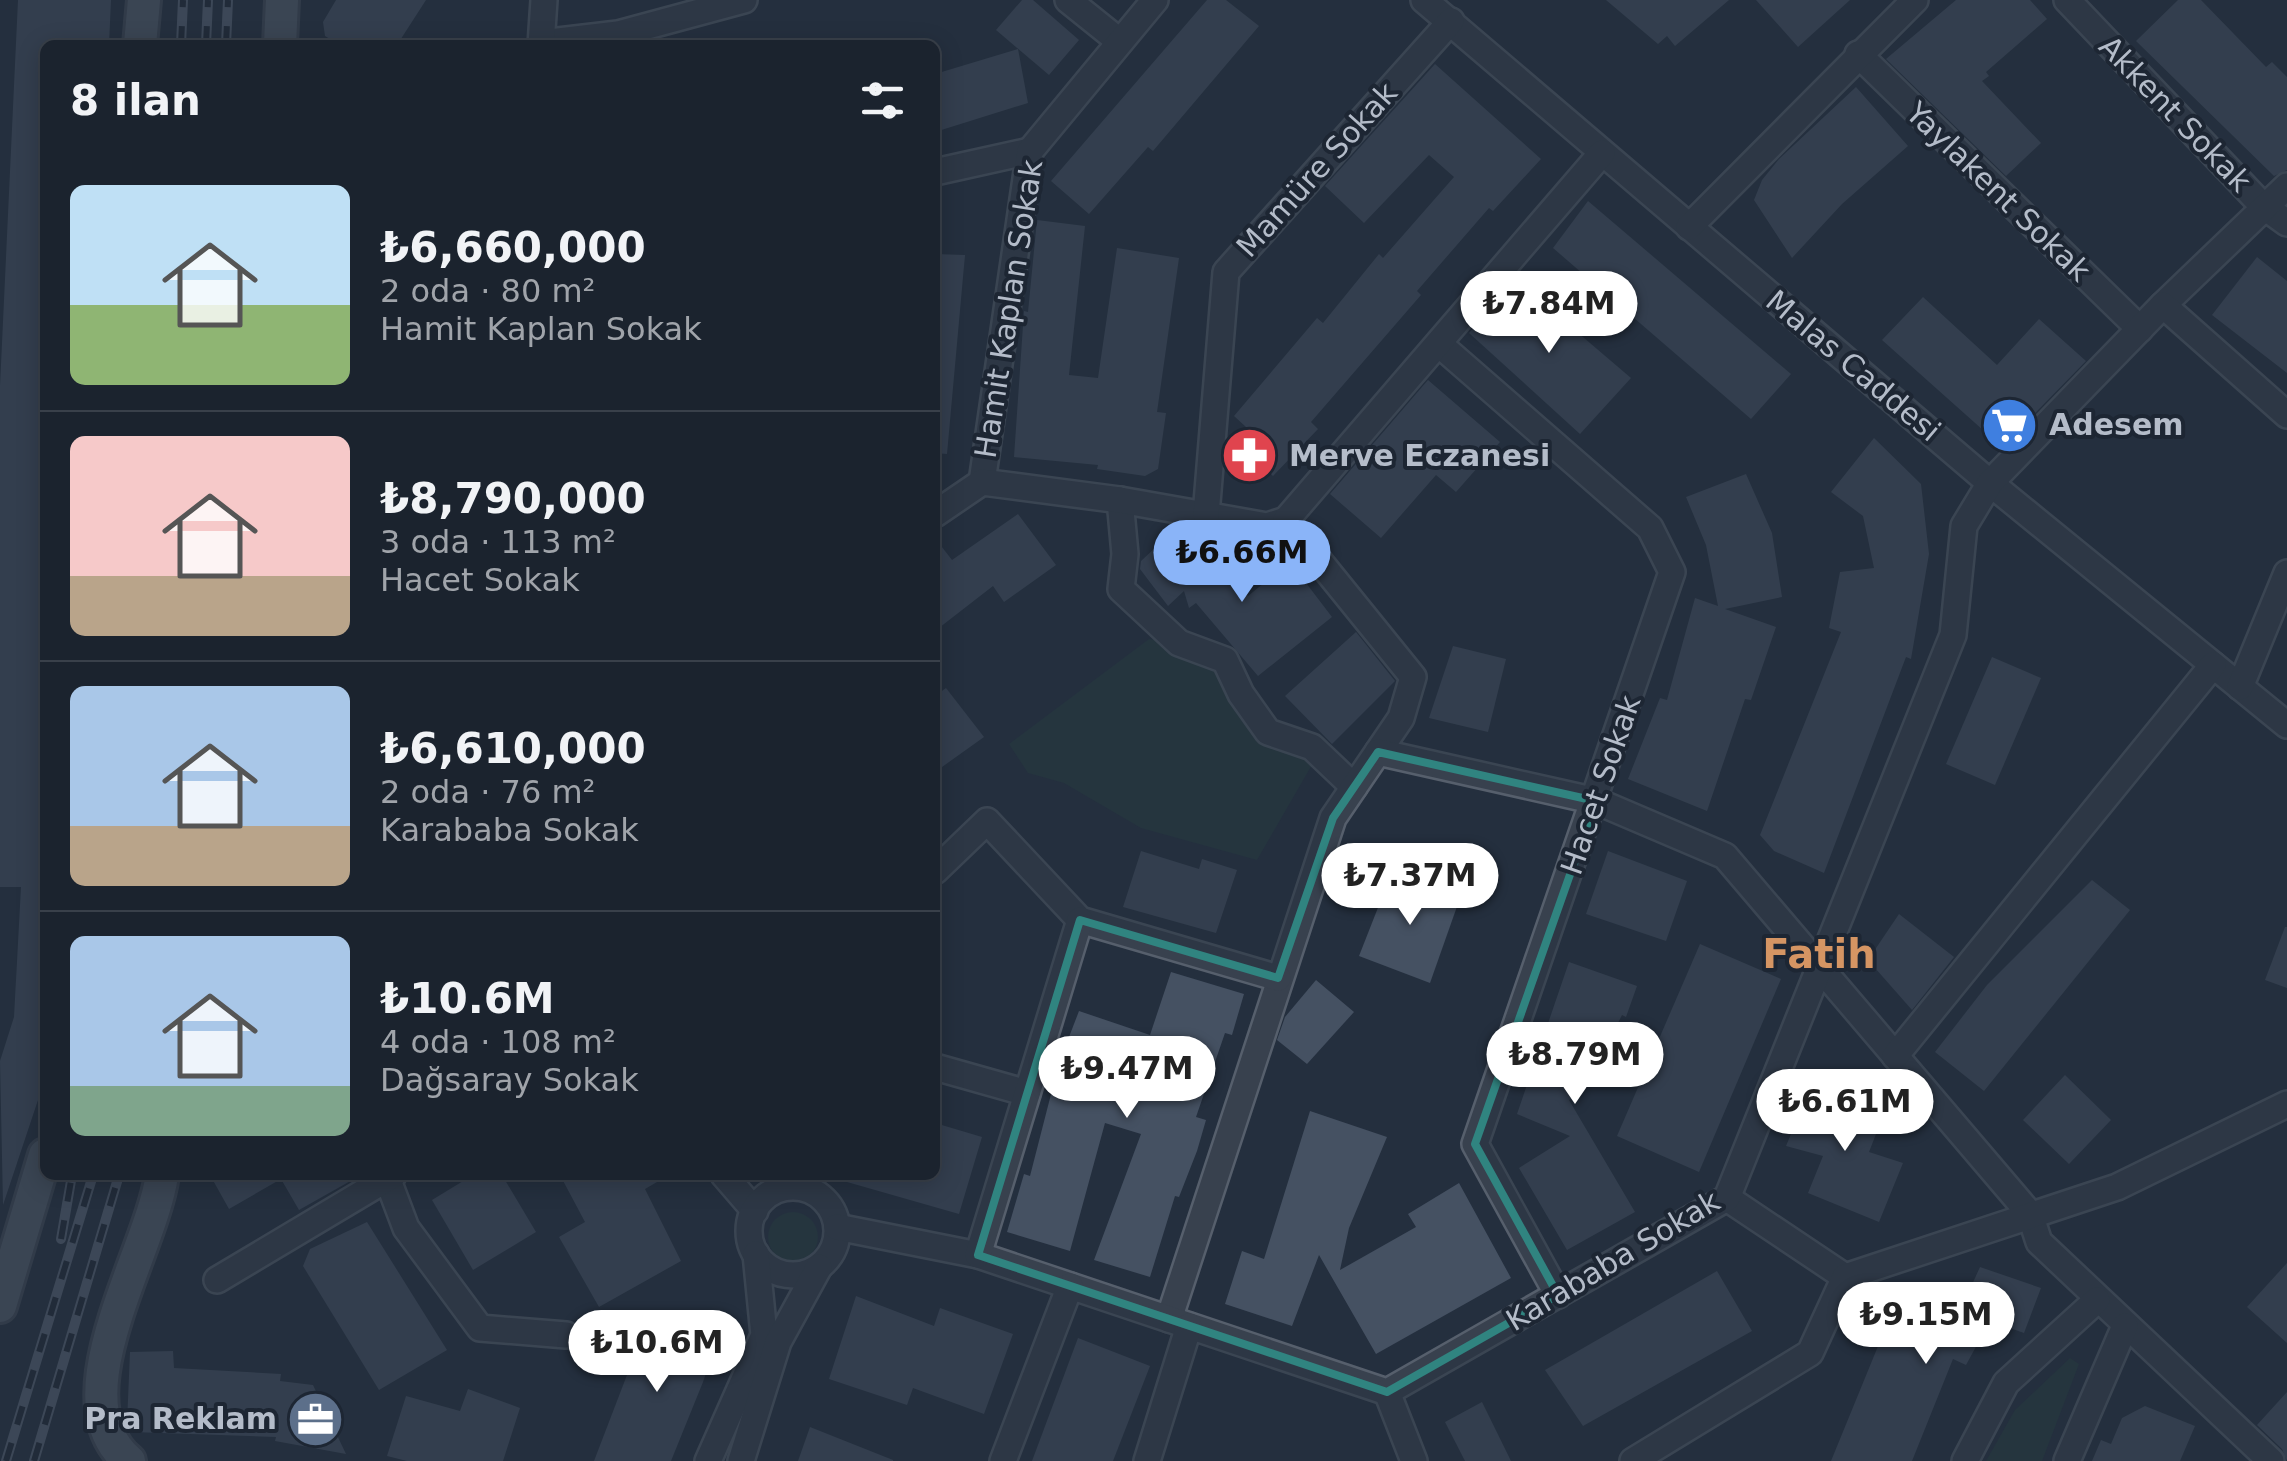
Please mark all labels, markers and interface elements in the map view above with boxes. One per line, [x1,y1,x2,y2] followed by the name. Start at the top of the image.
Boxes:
[2092,28,2259,199] street label: Akkent Sokak
[855,73,910,128] icon: filters
[1229,75,1404,264] street label: Mamüre Sokak
[70,76,201,125] text: 8 ilan
[1898,94,2098,289] street label: Yaylakent Sokak
[968,157,1049,461] street label: Hamit Kaplan Sokak
[380,223,646,272] text: ₺6,660,000
[150,225,270,345] icon: home
[1468,271,1630,356] pin: ₺7.84M
[380,272,595,310] text: 2 oda · 80 m²
[1759,283,1947,448] street label: Malas Caddesi
[1482,284,1616,322] text: ₺7.84M
[380,310,702,348] text: Hamit Kaplan Sokak
[1980,395,2040,455] supermarket icon: Adesem
[2049,407,2184,442] place label: Adesem
[1220,426,1280,486] pharmacy icon: Merve Eczanesi
[1289,438,1550,473] place label: Merve Eczanesi
[380,474,646,523] text: ₺8,790,000
[150,476,270,596] icon: home
[1161,520,1323,605] pin: ₺6.66M
[380,523,616,561] text: 3 oda · 113 m²
[1175,533,1309,571] text: ₺6.66M
[380,561,580,599] text: Hacet Sokak
[1554,690,1648,879] street label: Hacet Sokak
[380,724,646,773] text: ₺6,610,000
[150,726,270,846] icon: home
[380,773,595,811] text: 2 oda · 76 m²
[380,811,639,849] text: Karababa Sokak
[1329,843,1491,928] pin: ₺7.37M
[1343,856,1477,894] text: ₺7.37M
[1762,931,1876,977] district label: Fatih
[380,974,555,1023] text: ₺10.6M
[150,976,270,1096] icon: home
[1494,1022,1656,1107] pin: ₺8.79M
[380,1023,616,1061] text: 4 oda · 108 m²
[1508,1035,1642,1073] text: ₺8.79M
[1046,1036,1208,1121] pin: ₺9.47M
[1060,1049,1194,1087] text: ₺9.47M
[380,1061,639,1099] text: Dağsaray Sokak
[1764,1069,1926,1154] pin: ₺6.61M
[1778,1082,1912,1120] text: ₺6.61M
[1500,1183,1726,1338] street label: Karababa Sokak
[1845,1282,2007,1367] pin: ₺9.15M
[1859,1295,1993,1333] text: ₺9.15M
[576,1310,738,1395] pin: ₺10.6M
[590,1323,724,1361] text: ₺10.6M
[286,1389,346,1449] office icon: Pra Reklam
[84,1401,277,1436] place label: Pra Reklam

